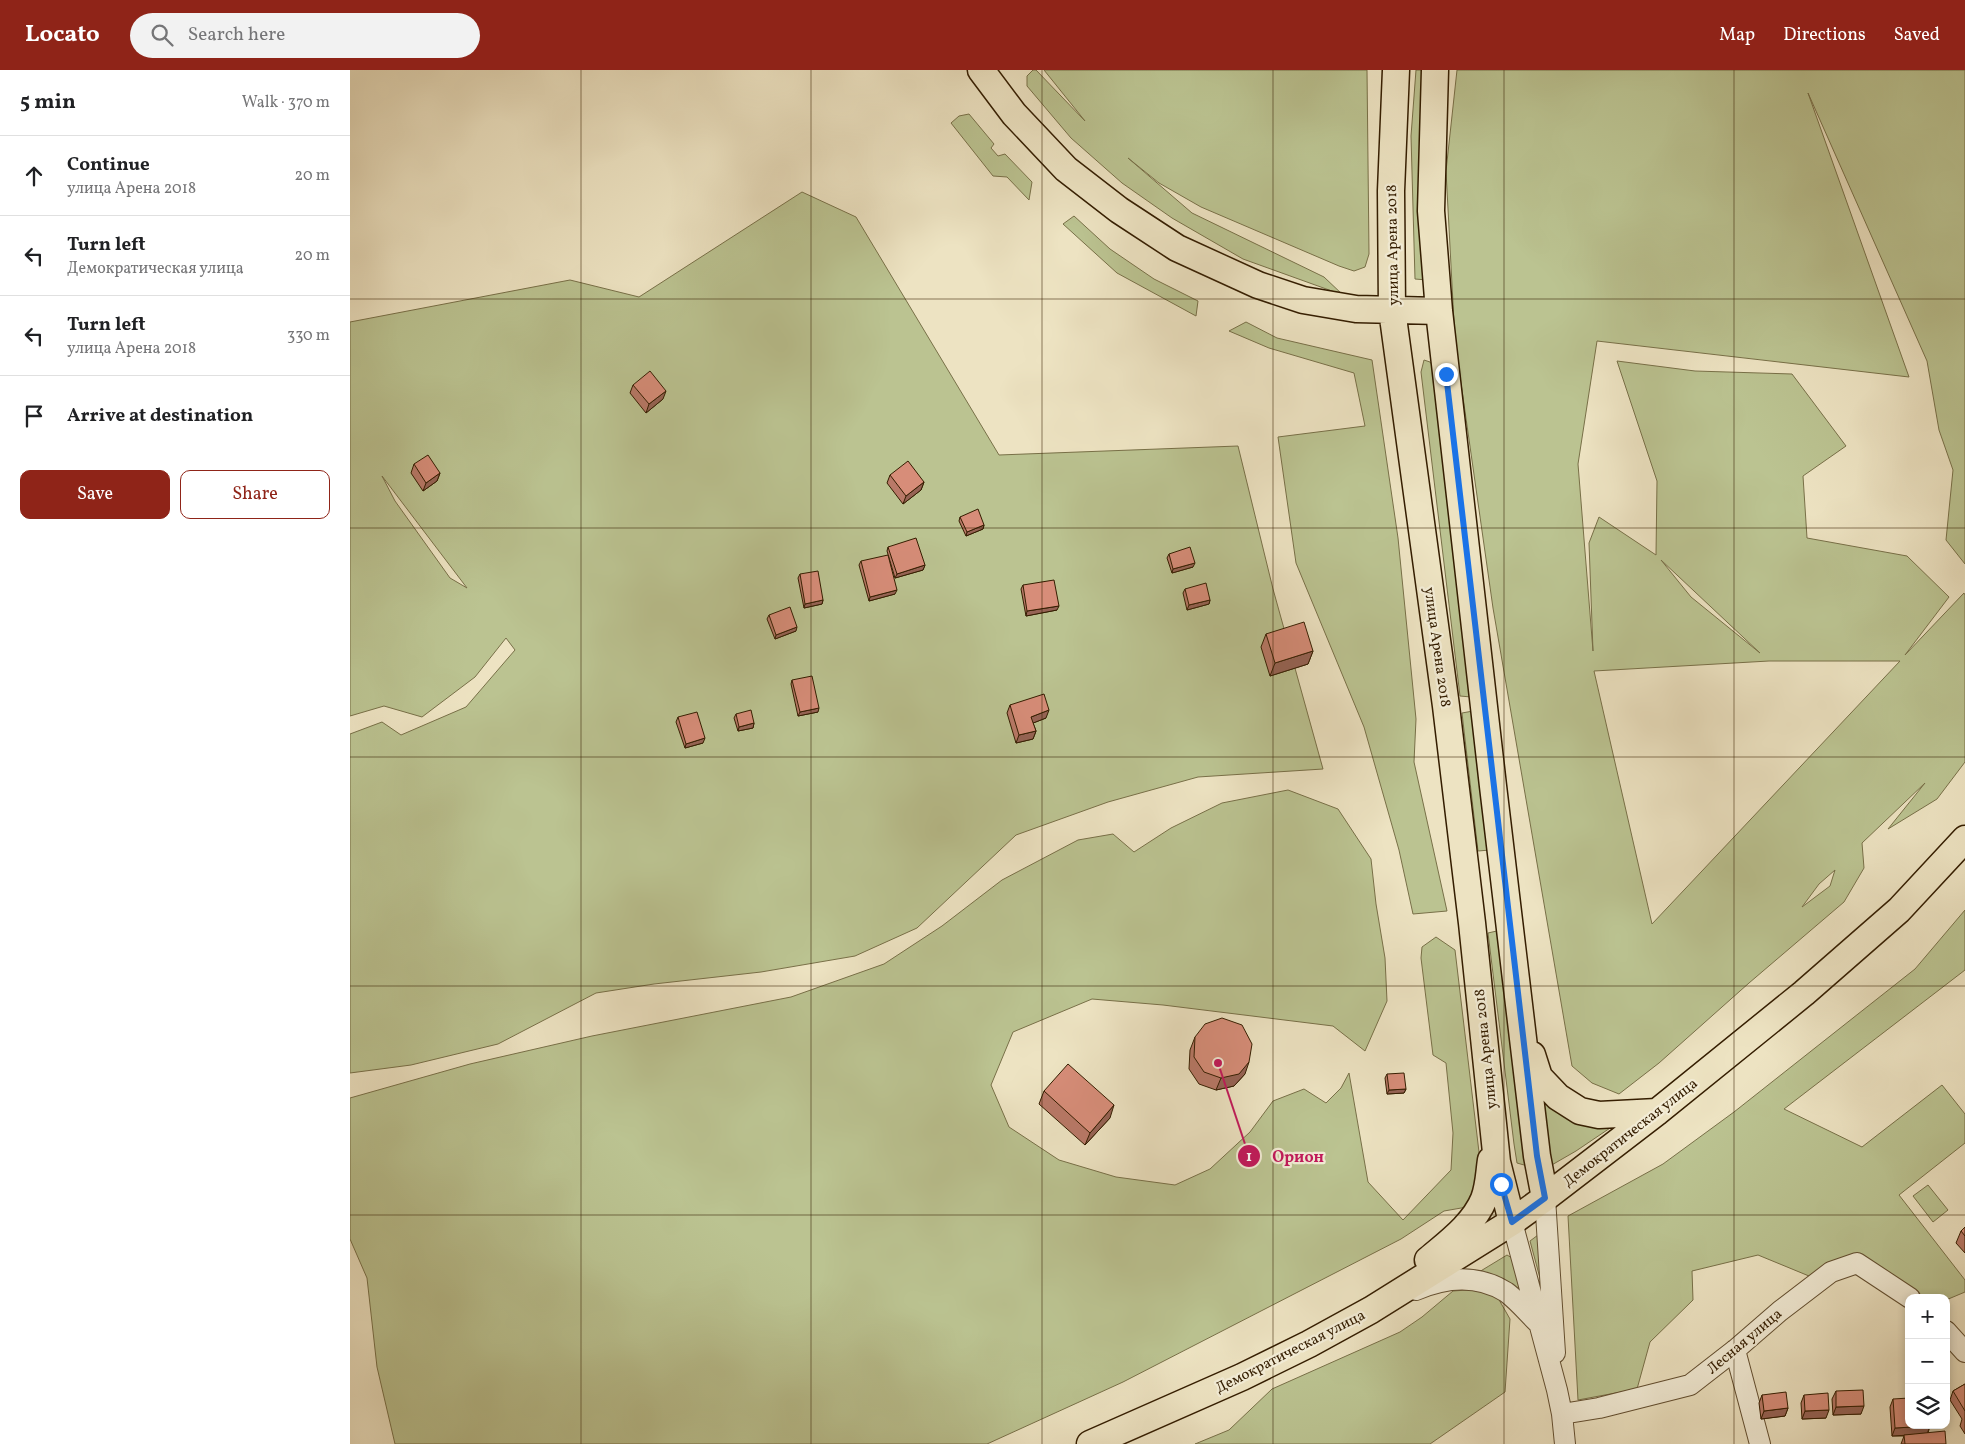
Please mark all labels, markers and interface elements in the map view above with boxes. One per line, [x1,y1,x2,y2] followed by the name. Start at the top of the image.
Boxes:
[130,13,480,58] search box
[25,18,100,52] text: Locato
[148,21,176,49] icon: search
[188,22,285,48] text: Search here
[1719,23,1755,48] text: Map
[1783,23,1866,48] text: Directions
[1894,23,1940,48] text: Saved
[20,88,76,117] text: 5 min
[242,92,330,114] text: Walk · 370 m
[67,152,150,178] text: Continue
[20,162,48,190] icon: ahead
[295,165,330,187] text: 20 m
[67,178,196,200] text: улица Арена 2018
[1382,184,1405,306] street label: улица Арена 2018
[67,232,146,258] text: Turn left
[20,242,48,270] icon: left
[295,245,330,267] text: 20 m
[67,258,244,280] text: Демократическая улица
[67,312,146,338] text: Turn left
[20,322,48,350] icon: left
[287,325,330,347] text: 330 m
[67,338,196,360] text: улица Арена 2018
[1435,363,1458,386] route end
[20,402,48,430] icon: arrive
[67,403,253,429] text: Arrive at destination
[20,470,170,519] button: Save
[180,470,330,519] button: Share
[1418,586,1455,709] street label: улица Арена 2018
[1470,988,1503,1110] street label: улица Арена 2018
[1559,1074,1703,1192] street label: Демократическая улица
[1237,1140,1334,1171] callout: Орион
[1246,1147,1252,1168] text: 1
[1272,1147,1324,1169] text: Орион
[1490,1173,1513,1196] route start
[1905,1294,1950,1429] map controls
[1905,1294,1950,1339] button: +
[1703,1304,1787,1380] street label: Лесная улица
[1212,1305,1369,1399] street label: Демократическая улица
[1905,1339,1950,1384] button: −
[1905,1384,1950,1429] button: layers

